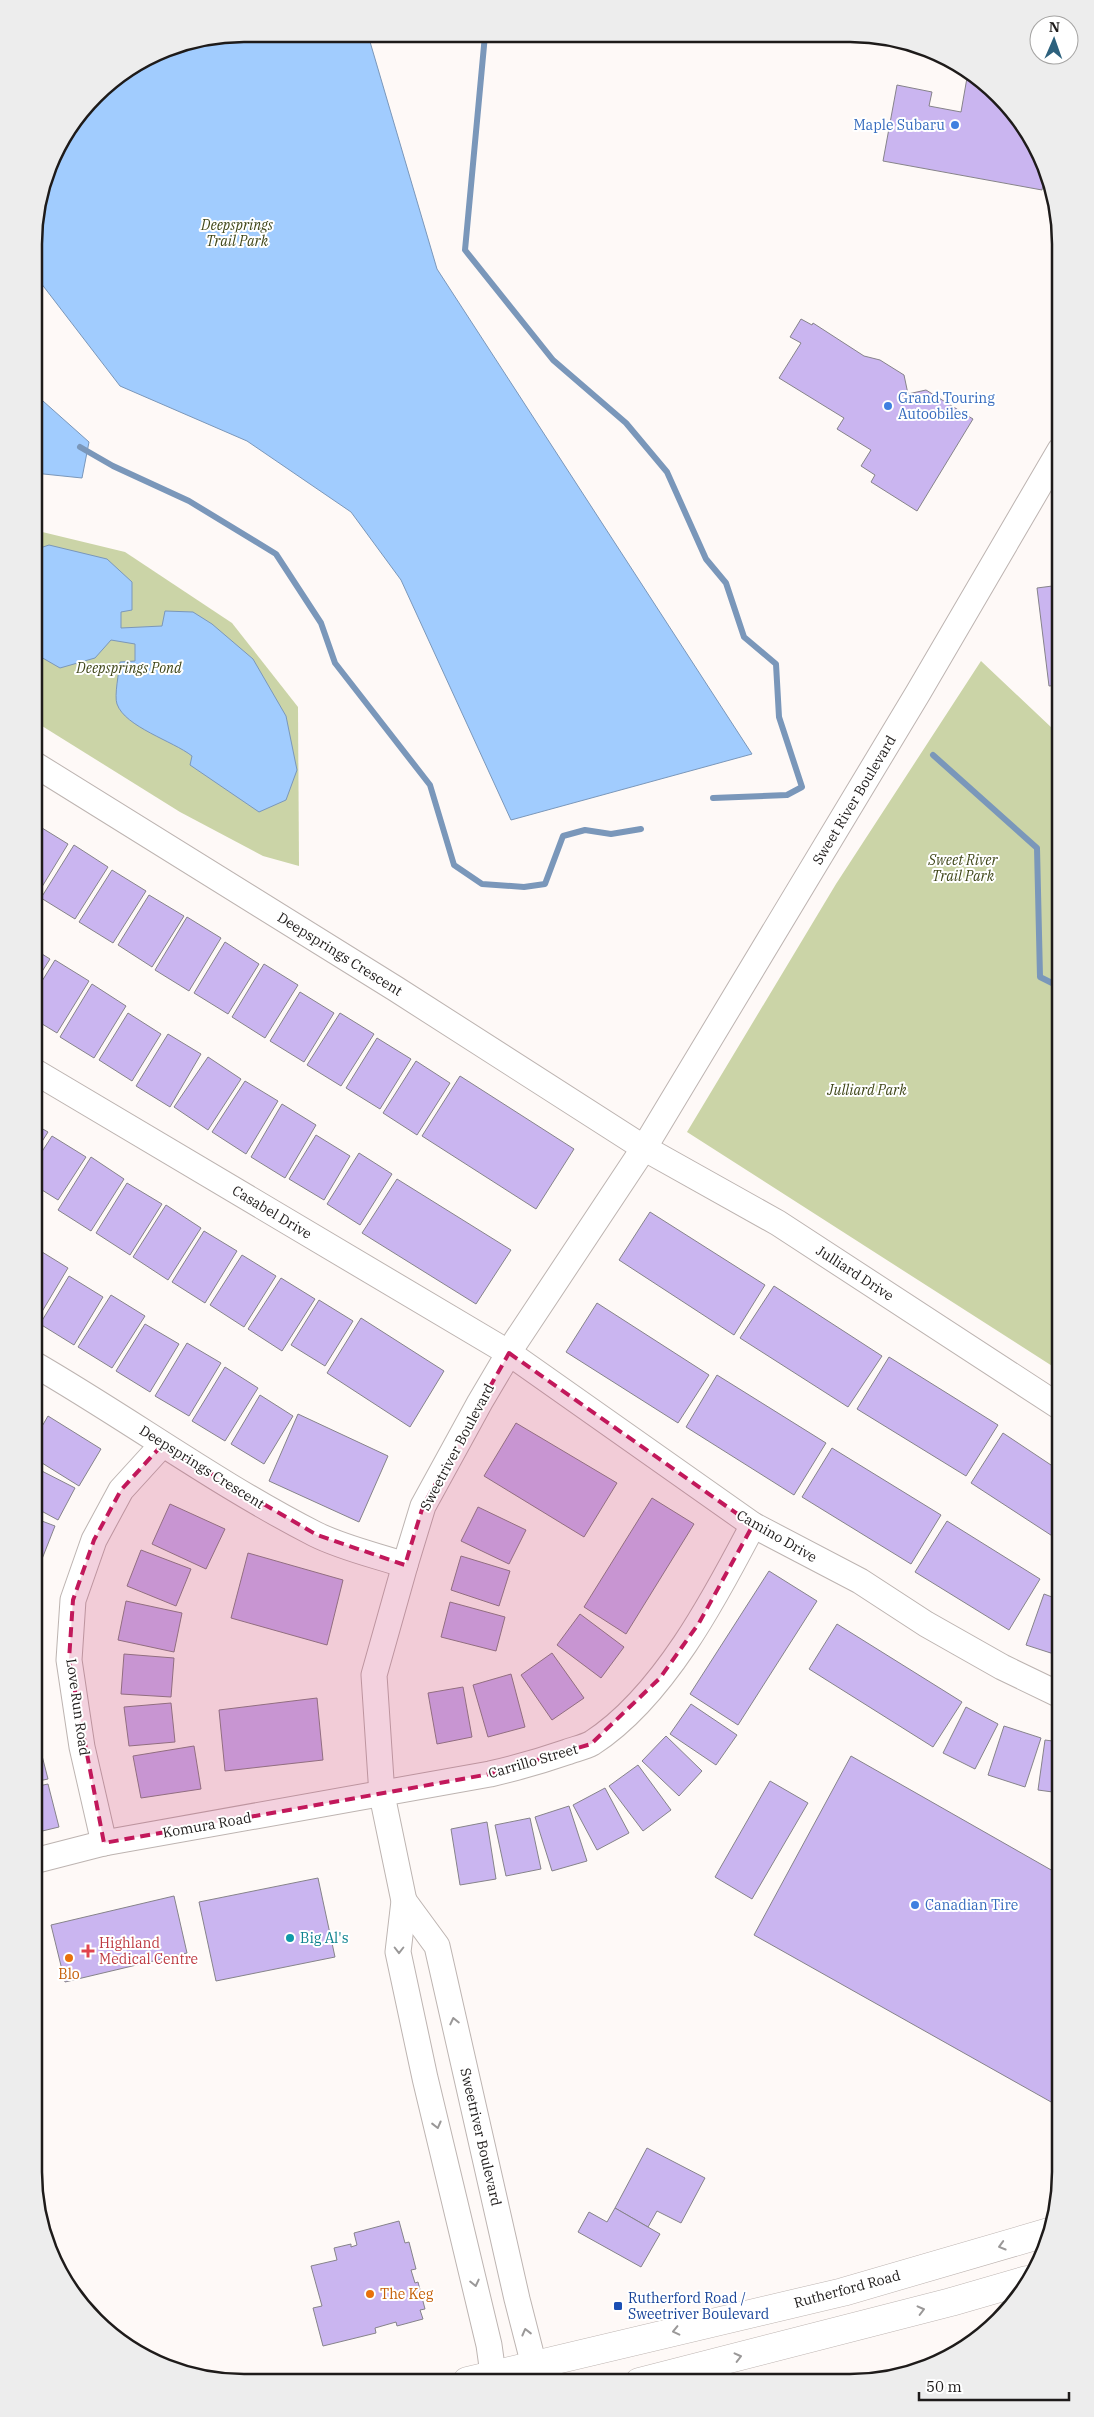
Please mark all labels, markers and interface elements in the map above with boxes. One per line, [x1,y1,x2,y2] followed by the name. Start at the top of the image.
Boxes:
[1029,15,1079,65] north arrow
[1049,18,1060,36] text: N
[853,116,945,134] place label: Maple Subaru
[949,119,961,131] marker: Maple Subaru
[200,216,274,250] park label: Deepsprings Trail Park
[898,389,995,423] place label: Grand Touring Autoobiles
[882,400,894,412] marker: Grand Touring Autoobiles
[75,659,182,677] park label: Deepsprings Pond
[808,732,900,868] street label: Sweet River Boulevard
[927,851,999,885] park label: Sweet River Trail Park
[274,908,406,1000] street label: Deepsprings Crescent
[826,1081,907,1099] park label: Julliard Park
[229,1181,315,1243] street label: Casabel Drive
[813,1241,897,1305] street label: Julliard Drive
[416,1380,498,1514] street label: Sweetriver Boulevard
[136,1421,268,1513] street label: Deepsprings Crescent
[734,1506,820,1566] street label: Camino Drive
[62,1657,94,1757] street label: Love Run Road
[486,1740,580,1782] street label: Carrillo Street
[161,1808,253,1842] street label: Komura Road
[925,1896,1018,1914] place label: Canadian Tire
[909,1899,921,1911] marker: Canadian Tire
[300,1929,349,1947] place label: Big Al's
[284,1932,296,1944] marker: Big Al's
[99,1934,198,1968] place label: Highland Medical Centre
[81,1944,95,1958] marker: Highland Medical Centre
[394,1946,404,1954] one-way arrow
[63,1952,75,1964] marker: Blo
[58,1965,80,1983] place label: Blo
[449,2016,460,2025] one-way arrow
[456,2066,506,2208] street label: Sweetriver Boulevard
[431,2121,442,2130] one-way arrow
[999,2240,1007,2250] one-way arrow
[792,2266,903,2312] street label: Rutherford Road
[469,2279,480,2288] one-way arrow
[380,2285,434,2303] place label: The Keg
[364,2288,376,2300] marker: The Keg
[628,2289,770,2323] place label: Rutherford Road / Sweetriver Boulevard
[612,2300,624,2312] marker: Rutherford Road / Sweetriver Boulevard
[917,2305,926,2316] one-way arrow
[671,2325,680,2336] one-way arrow
[521,2328,531,2336] one-way arrow
[733,2352,742,2363] one-way arrow
[919,2370,1069,2402] scale bar
[926,2377,962,2396] text: 50 m

